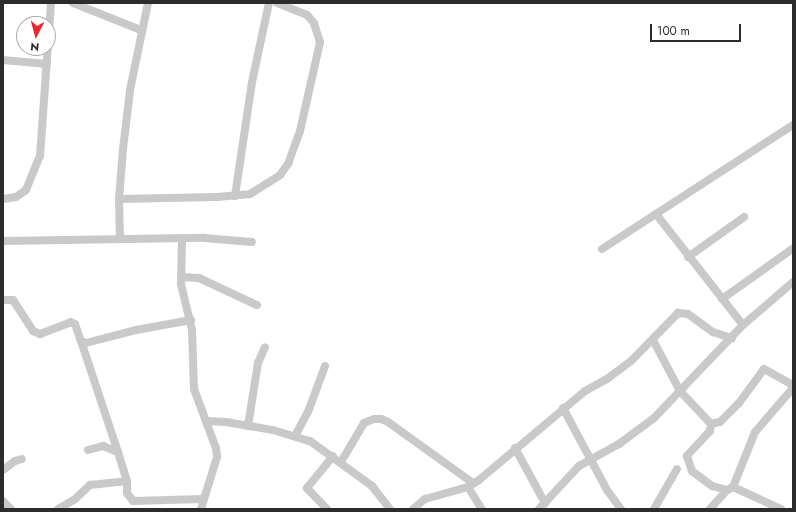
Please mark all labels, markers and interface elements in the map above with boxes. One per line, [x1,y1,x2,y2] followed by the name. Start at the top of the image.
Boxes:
[16,16,56,56] north arrow
[652,16,743,42] scale bar
[657,22,690,40] text: 100 m
[30,39,40,55] text: N

